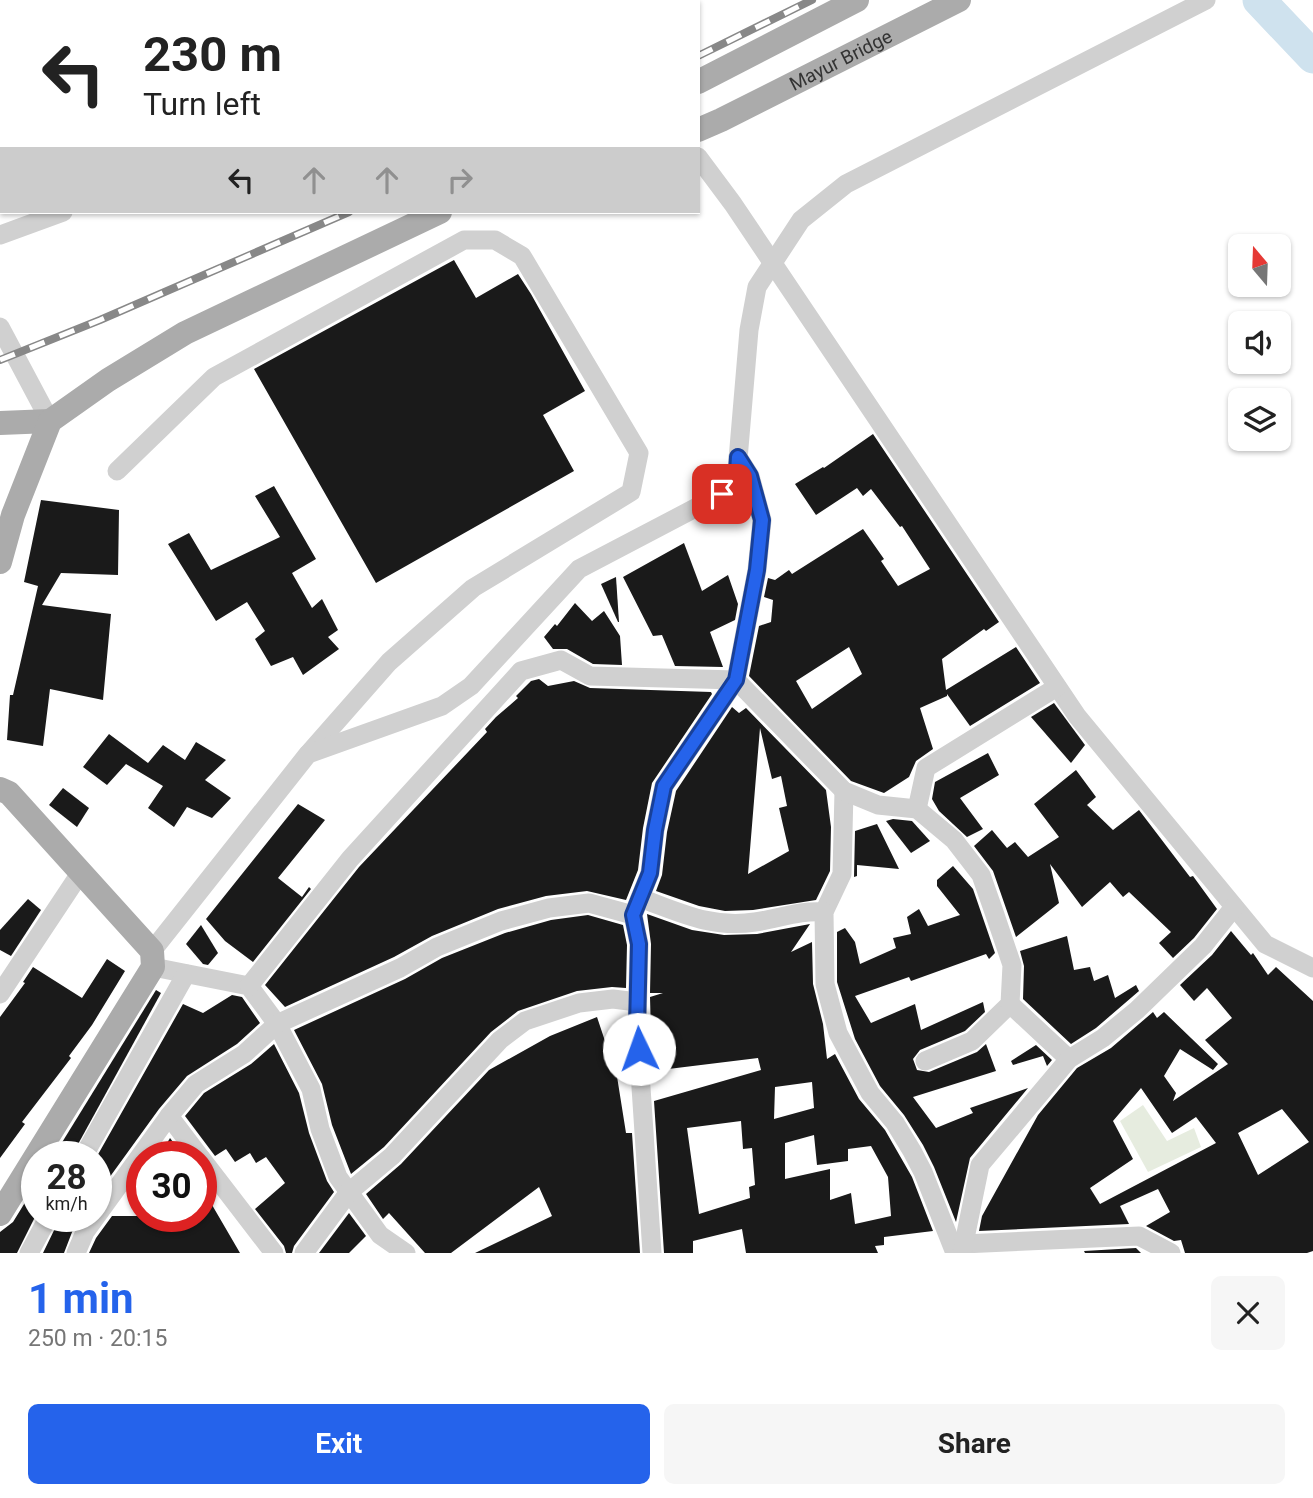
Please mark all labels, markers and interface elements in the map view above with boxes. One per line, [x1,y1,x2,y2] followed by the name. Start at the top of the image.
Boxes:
[786,25,896,96] street label: Mayur Bridge
[143,26,282,83] text: 230 m
[28,28,119,119] icon: left
[143,85,261,123] text: Turn left
[222,161,260,199] icon: left
[295,161,333,199] icon: ahead
[368,161,406,199] icon: ahead
[441,161,479,199] icon: right
[1228,234,1292,298] north arrow
[1228,234,1291,451] map controls
[1228,311,1291,374] button: sound
[1228,388,1291,451] button: layers
[692,464,752,524] pin
[703,475,741,513] icon: arrive
[602,1012,676,1086] position arrow
[126,1141,217,1232] speed limit sign: 30
[46,1157,87,1198] text: 28
[45,1193,88,1214] text: km/h
[28,1274,134,1323] text: 1 min
[1211,1276,1285,1350] button: close
[28,1325,167,1352] text: 250 m · 20:15
[28,1404,650,1484] button: Exit
[664,1404,1285,1484] button: Share

